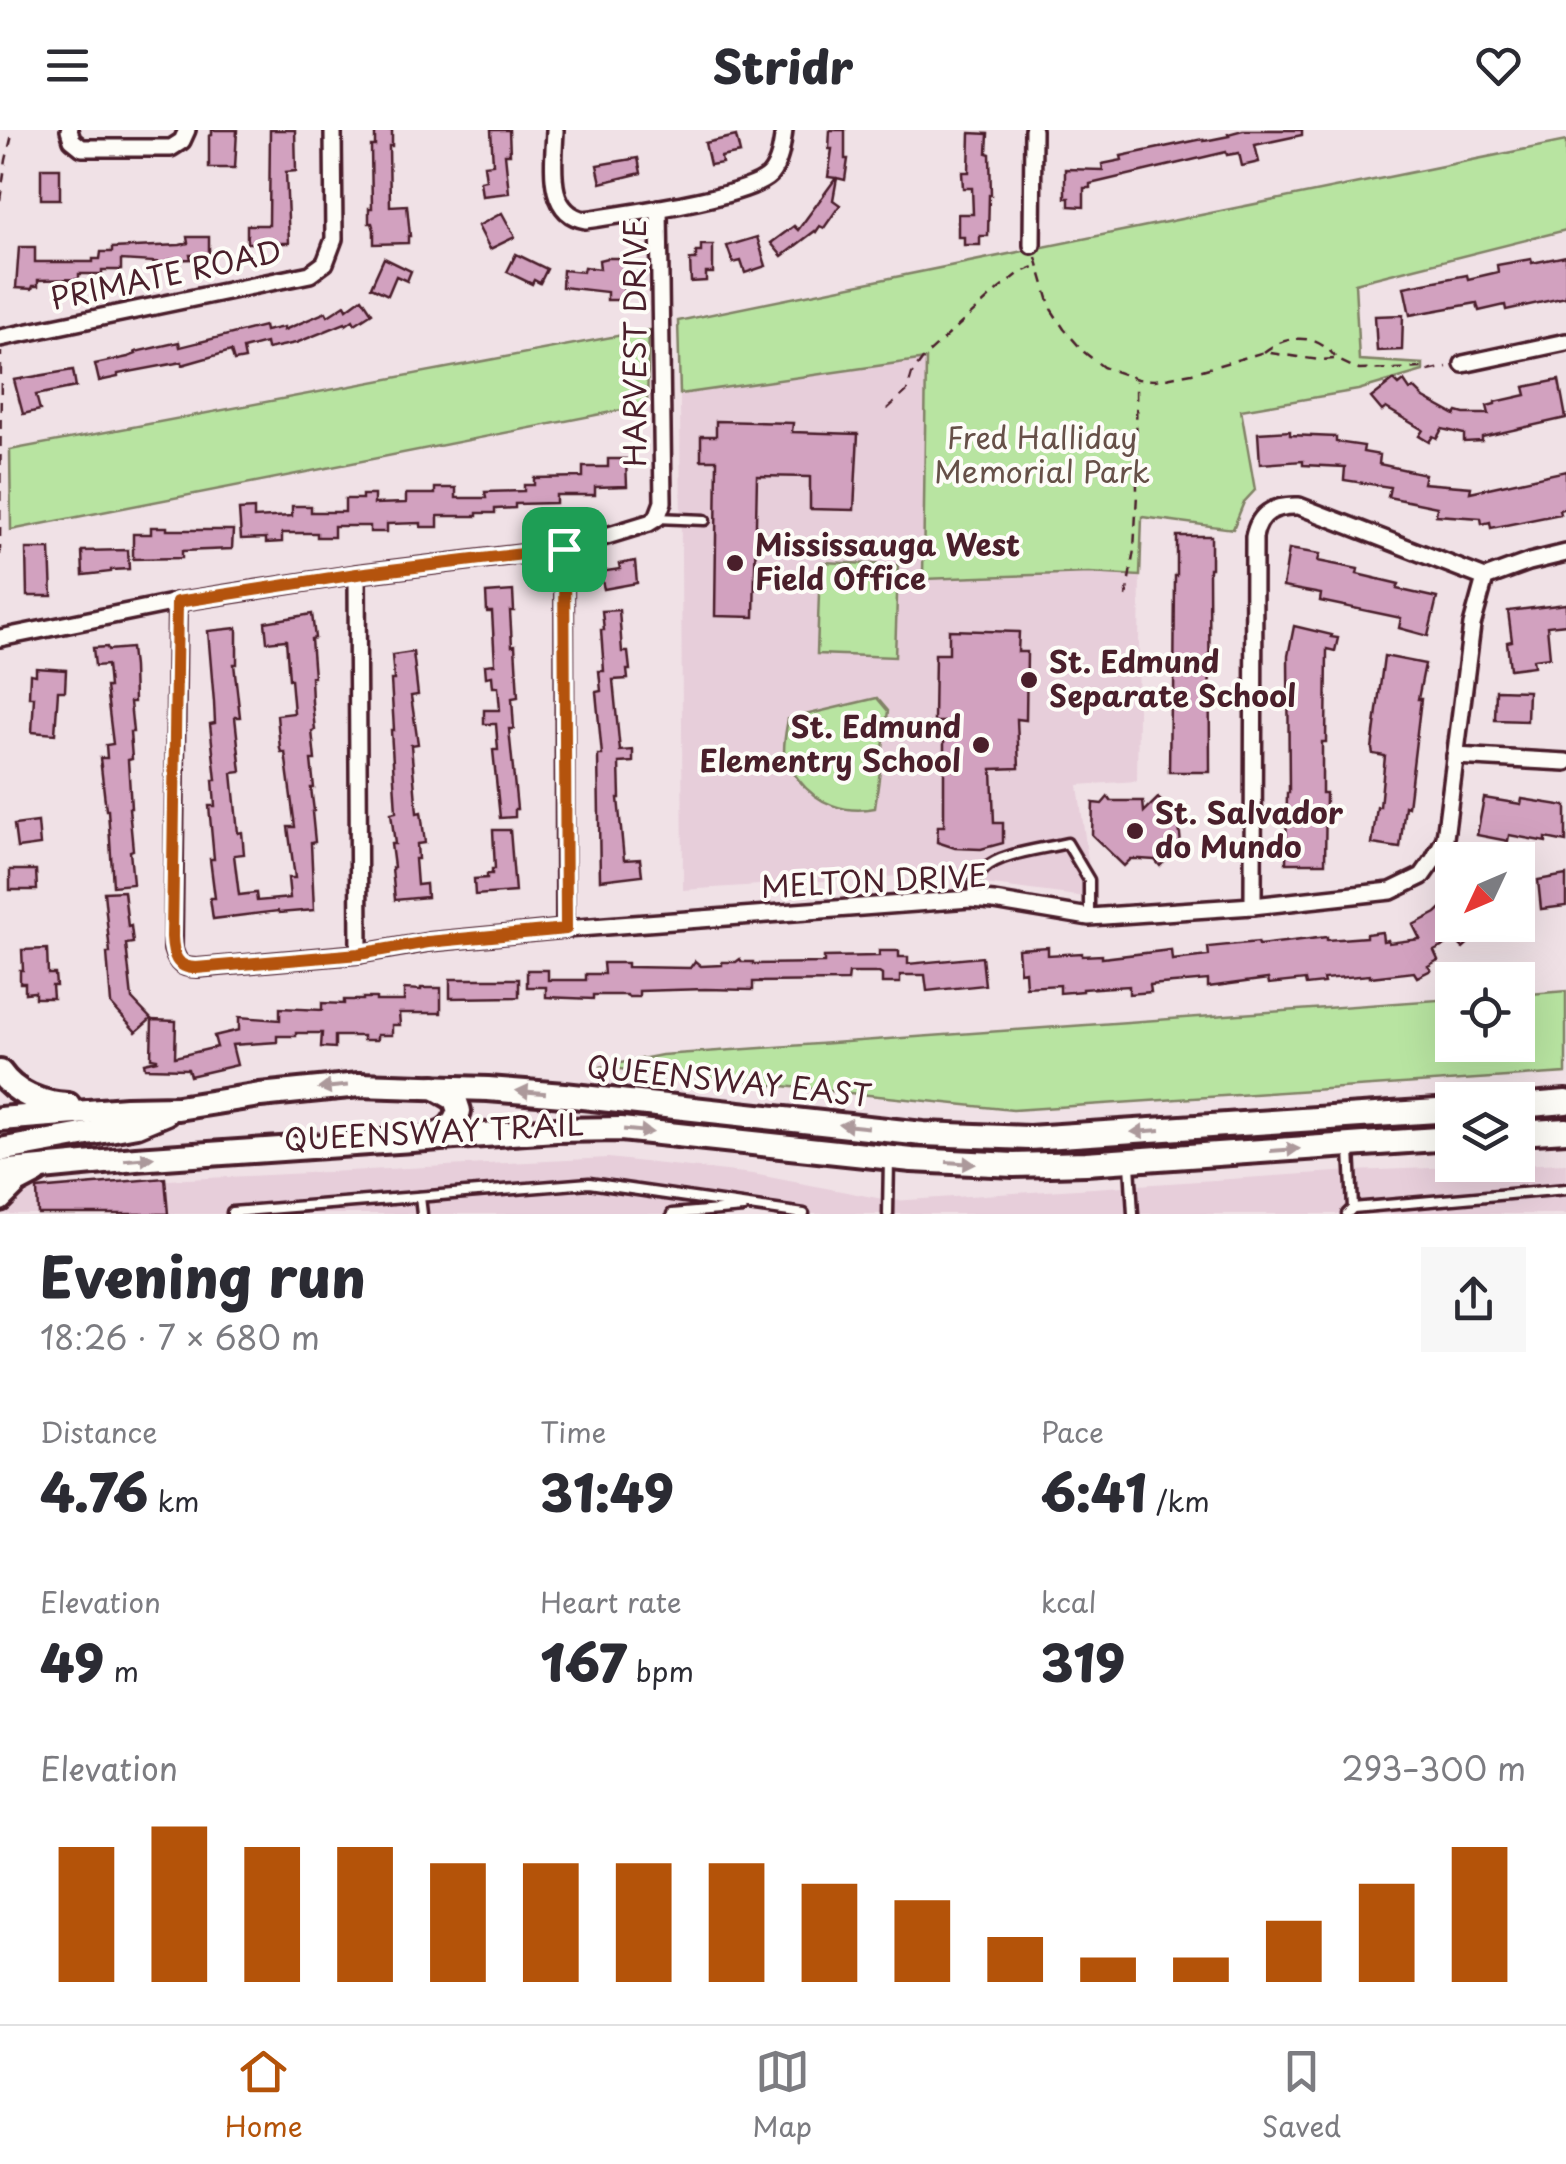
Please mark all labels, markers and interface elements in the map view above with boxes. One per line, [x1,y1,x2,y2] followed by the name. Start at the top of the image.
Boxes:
[713,31,853,99] text: Stridr
[40,38,95,93] icon: menu
[1471,38,1526,93] icon: heart
[611,219,656,467] street label: HARVEST DRIVE
[46,227,285,320] street label: PRIMATE ROAD
[934,414,1150,493] park label: Fred Halliday Memorial Park
[522,507,607,592] pin
[755,521,1020,600] place label: Mississauga West Field Office
[537,522,592,577] icon: arrive
[724,552,746,574] marker: Mississauga West Field Office
[1049,638,1296,717] place label: St. Edmund Separate School
[1018,669,1040,691] marker: St. Edmund Separate School
[699,703,961,782] place label: St. Edmund Elementry School
[970,734,992,756] marker: St. Edmund Elementry School
[1155,789,1344,868] place label: St. Salvador do Mundo
[1124,820,1146,842] marker: St. Salvador do Mundo
[1435,842,1535,942] north arrow
[1435,842,1535,1182] map controls
[760,851,988,908] street label: MELTON DRIVE
[1435,962,1535,1062] button: locate
[585,1042,874,1117] street label: QUEENSWAY EAST
[317,1080,349,1096] one-way arrow
[1435,1082,1535,1182] button: layers
[514,1084,546,1100] one-way arrow
[283,1100,585,1161] street label: QUEENSWAY TRAIL
[838,1118,870,1134] one-way arrow
[622,1123,654,1139] one-way arrow
[1129,1123,1161,1139] one-way arrow
[1270,1141,1302,1157] one-way arrow
[123,1151,155,1167] one-way arrow
[945,1155,977,1171] one-way arrow
[40,1234,366,1317] text: Evening run
[1421,1247,1526,1352] button: share
[40,1313,320,1361] text: 18:26 · 7 × 680 m
[40,1410,158,1453] text: Distance
[540,1410,607,1453] text: Time
[1041,1410,1104,1453] text: Pace
[40,1453,148,1529] text: 4.76
[540,1453,674,1529] text: 31:49
[1041,1453,1147,1529] text: 6:41
[148,1479,200,1522] text: km
[1147,1479,1210,1522] text: /km
[40,1580,161,1623] text: Elevation
[540,1580,682,1623] text: Heart rate
[1041,1580,1097,1623] text: kcal
[40,1623,104,1699] text: 49
[540,1623,627,1699] text: 167
[1041,1623,1125,1699] text: 319
[104,1649,139,1692] text: m
[627,1649,694,1692] text: bpm
[40,1744,178,1792] text: Elevation
[1341,1744,1526,1792] text: 293–300 m
[225,2044,303,2147] tab: Home
[752,2044,812,2147] tab: Map
[1262,2044,1341,2147] tab: Saved

